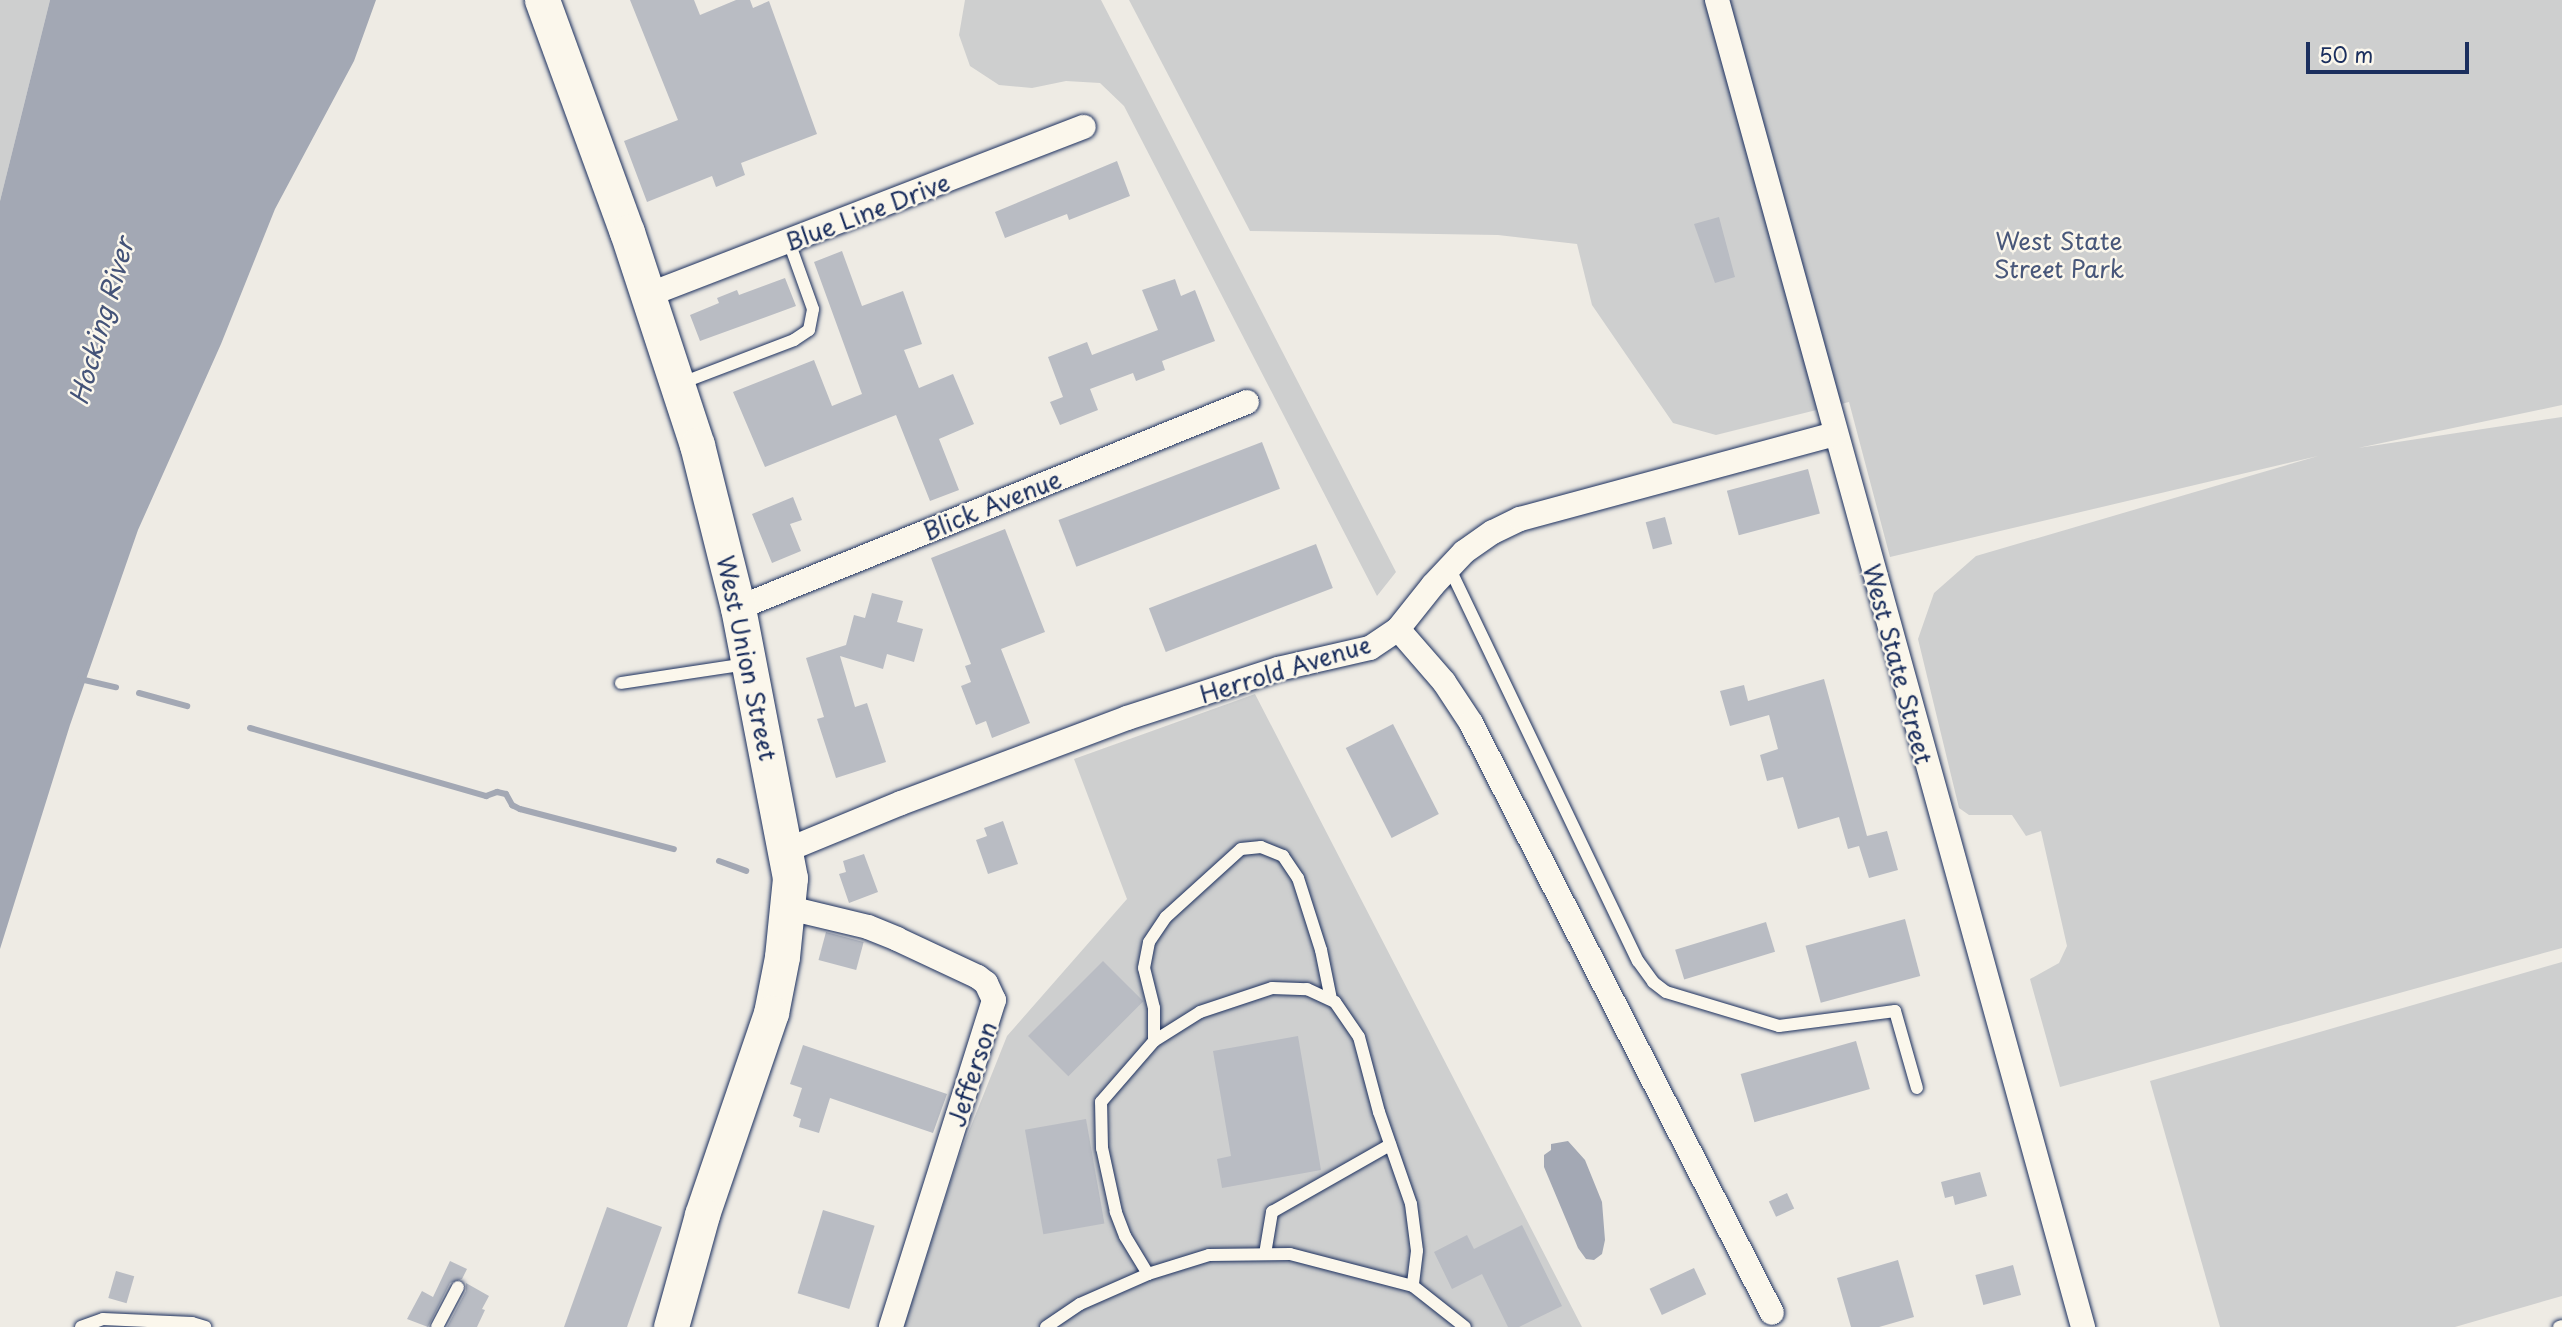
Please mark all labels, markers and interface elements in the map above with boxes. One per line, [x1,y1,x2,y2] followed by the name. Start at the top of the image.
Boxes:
[2310,28,2473,72] scale bar
[2319,38,2373,70] text: 50 m
[780,167,954,257] street label: Blue Line Drive
[1992,227,2126,283] park label: West State Street Park
[62,234,140,408] water label: Hocking River
[919,464,1065,546] street label: Blick Avenue
[711,552,783,764] street label: West Union Street
[1858,561,1938,767] street label: West State Street
[1196,629,1374,709] street label: Herrold Avenue
[942,1018,1002,1130] street label: Jefferson

